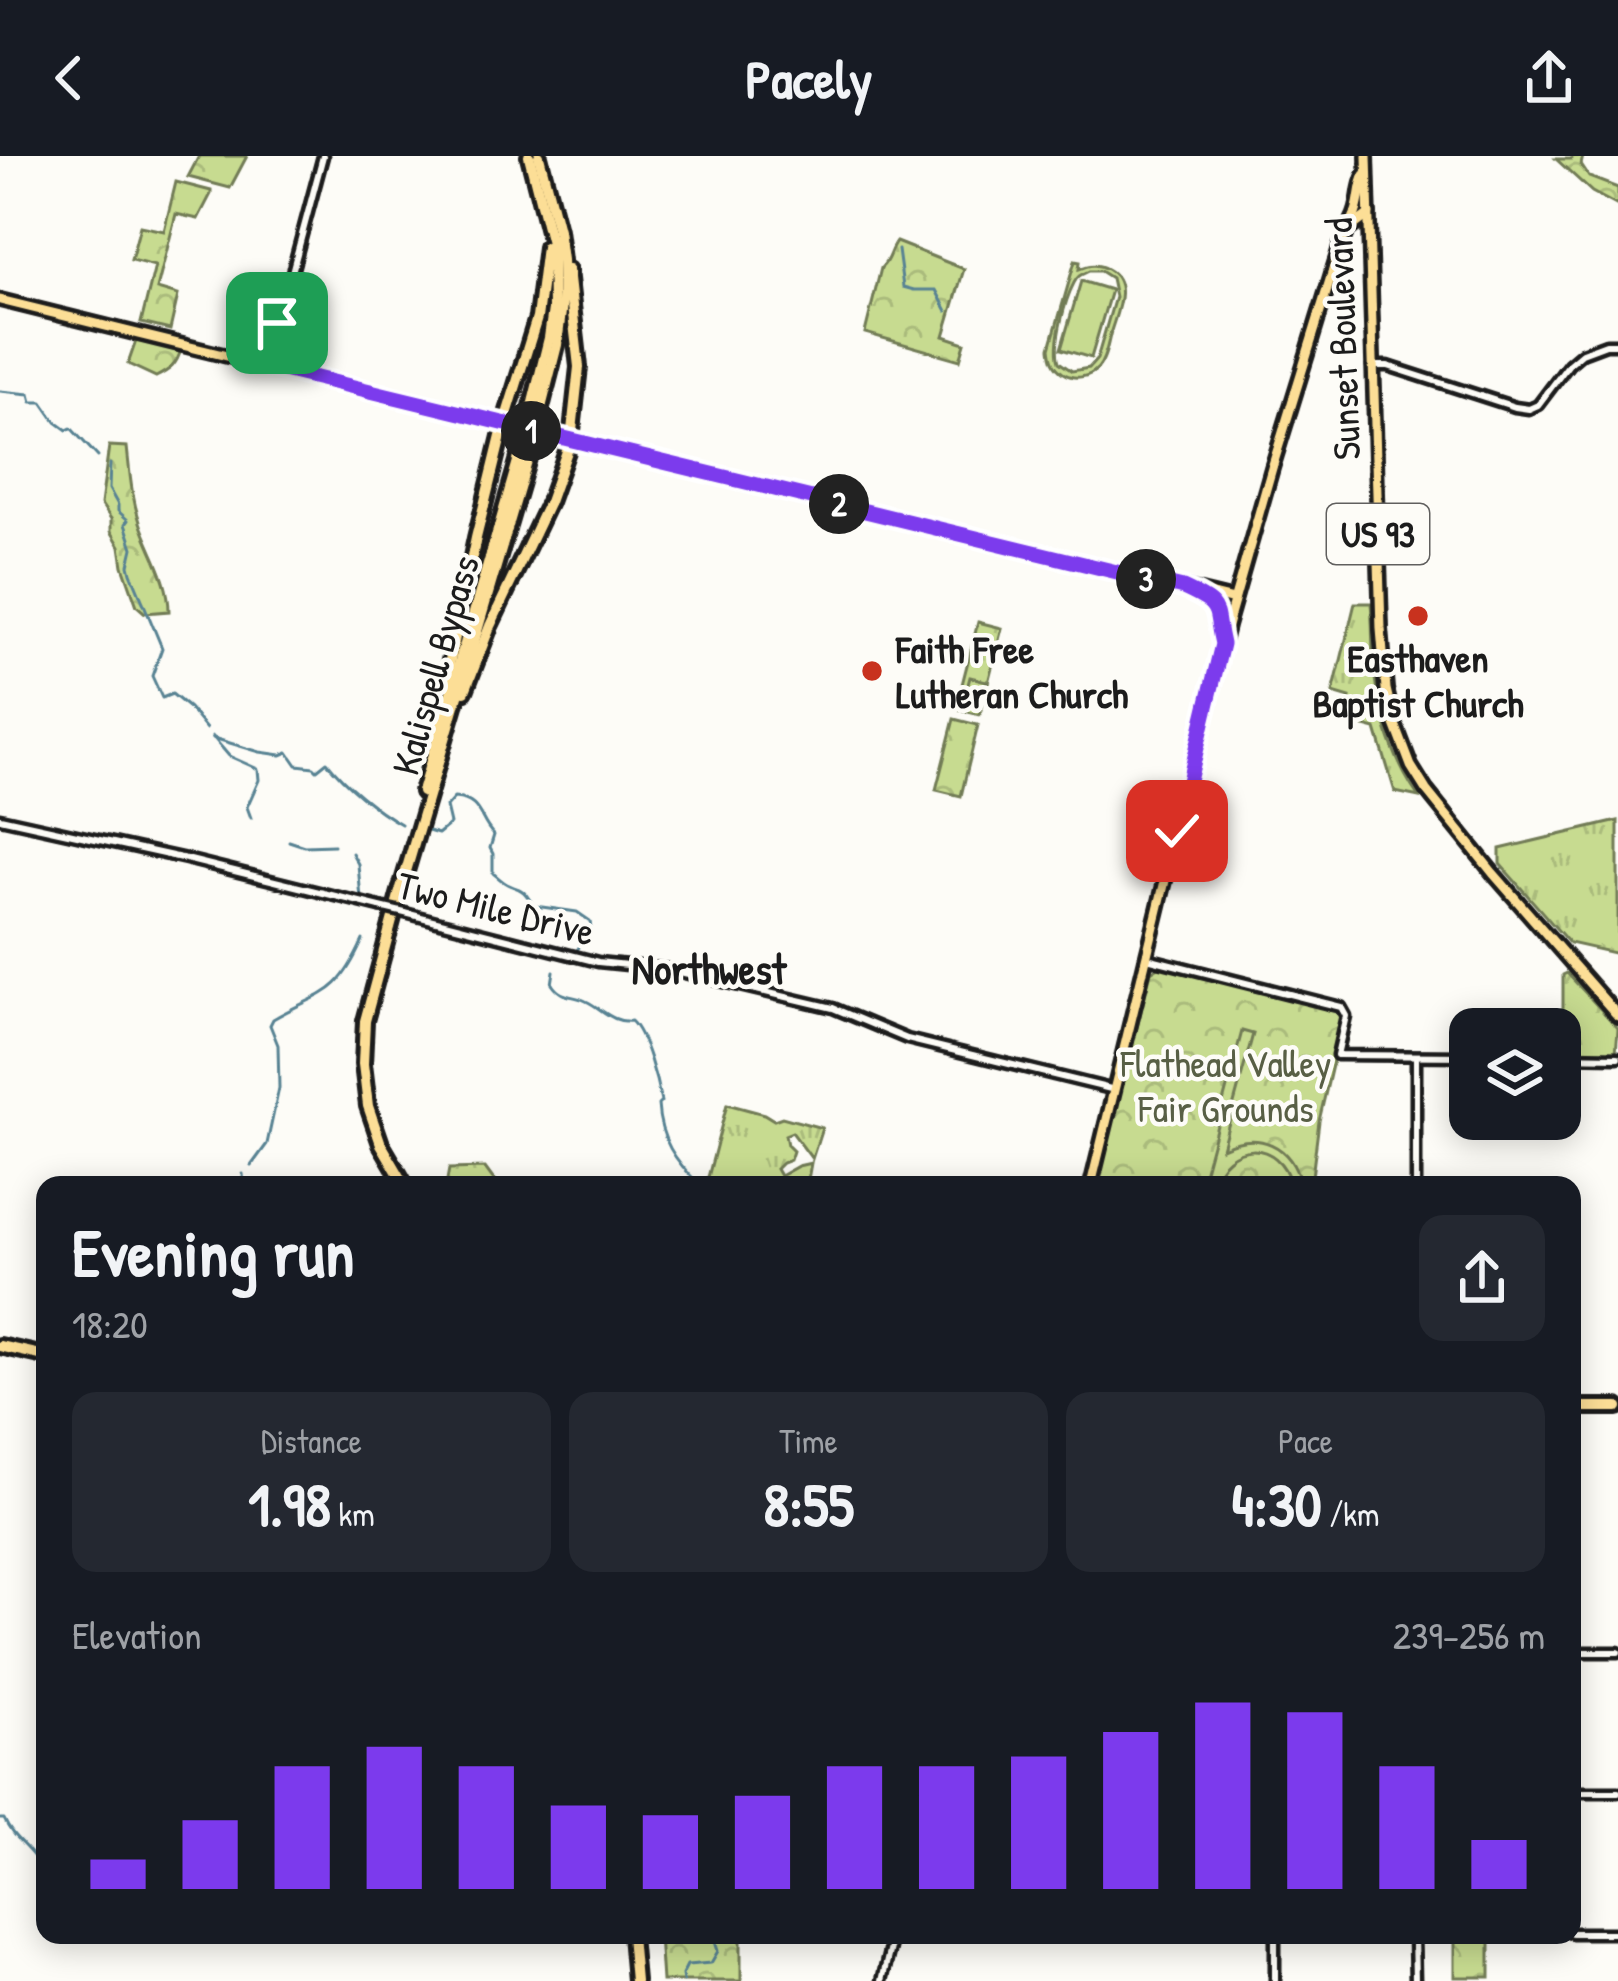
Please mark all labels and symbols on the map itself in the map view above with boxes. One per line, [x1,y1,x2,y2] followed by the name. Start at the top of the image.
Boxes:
[1311,217,1372,461] street label: Sunset Boulevard
[226,272,328,374] pin
[501,401,561,461] pin: 1
[809,474,869,534] pin: 2
[1327,504,1429,564] road number: US 93
[378,549,491,781] street label: Kalispell Bypass
[1116,549,1176,609] pin: 3
[1405,603,1431,629] marker: Easthaven Baptist Church
[895,622,1129,720] place label: Faith Free Lutheran Church
[1312,631,1524,730] place label: Easthaven Baptist Church
[859,658,885,684] marker: Faith Free Lutheran Church
[1126,780,1228,882] pin
[392,857,600,958] street label: Two Mile Drive
[632,940,788,997] district label: Northwest
[1119,1036,1332,1134] park label: Flathead Valley Fair Grounds

